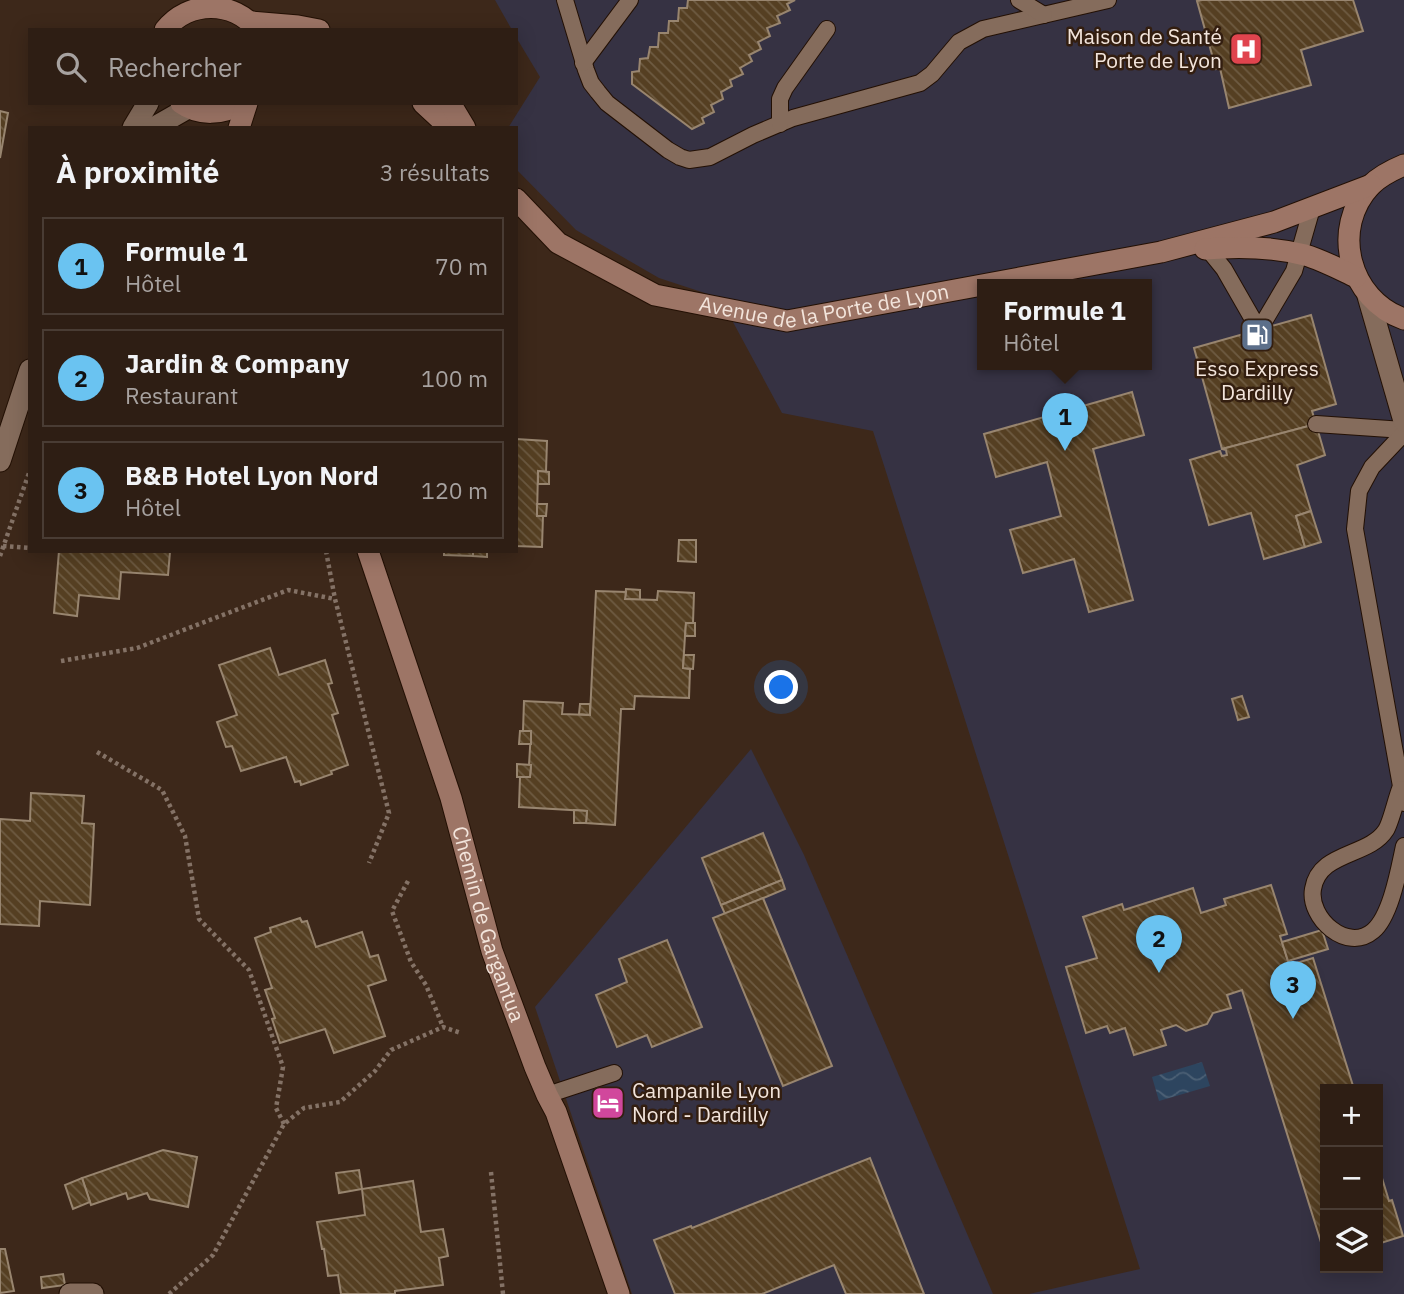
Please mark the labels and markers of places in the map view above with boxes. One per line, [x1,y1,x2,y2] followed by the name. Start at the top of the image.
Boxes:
[1067,22,1222,74] place label: Maison de Santé Porte de Lyon
[1227,30,1265,68] hospital icon: Maison de Santé Porte de Lyon
[1238,316,1276,354] fuel station icon: Esso Express Dardilly
[1195,354,1319,406] place label: Esso Express Dardilly
[1042,393,1088,451] pin: 1
[1136,915,1182,973] pin: 2
[1270,961,1316,1019] pin: 3
[632,1076,781,1128] place label: Campanile Lyon Nord - Dardilly
[589,1084,627,1122] hotel icon: Campanile Lyon Nord - Dardilly

